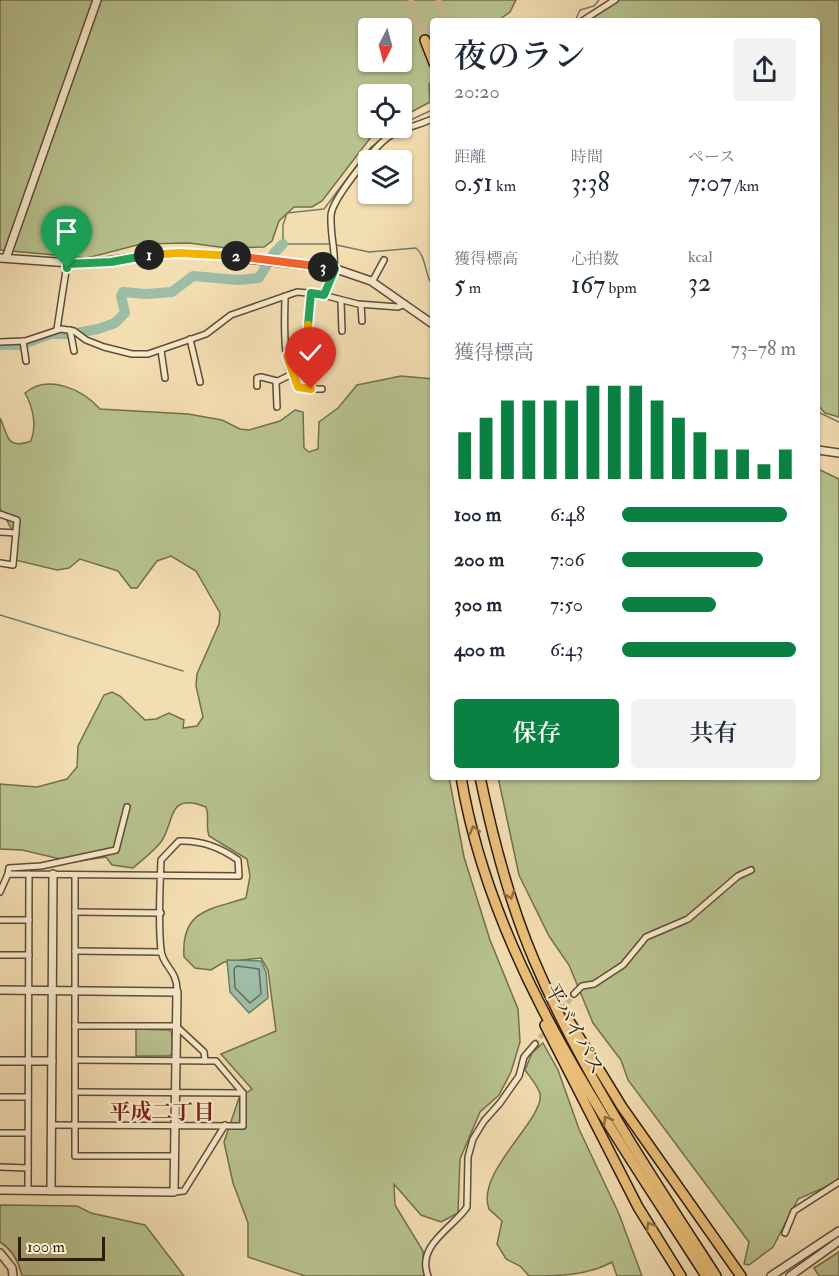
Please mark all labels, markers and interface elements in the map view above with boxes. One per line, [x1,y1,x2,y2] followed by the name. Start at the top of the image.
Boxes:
[358,18,412,72] north arrow
[358,18,412,204] map controls
[454,36,586,77] text: 夜のラン
[733,38,796,101] button: share
[454,79,500,104] text: 20:20
[358,84,412,138] button: locate
[454,147,486,167] text: 距離
[571,147,603,167] text: 時間
[688,147,735,167] text: ペース
[358,150,412,204] button: layers
[454,167,493,199] text: 0.51
[571,167,610,199] text: 3:38
[688,167,732,199] text: 7:07
[493,176,516,196] text: km
[732,176,759,196] text: /km
[41,206,92,268] pin
[50,215,83,248] icon: arrive
[134,240,164,270] pin: 1
[221,241,251,271] pin: 2
[146,245,152,265] text: 1
[232,246,240,266] text: 2
[688,247,713,267] text: kcal
[454,249,518,269] text: 獲得標高
[571,249,619,269] text: 心拍数
[308,252,338,282] pin: 3
[320,257,326,277] text: 3
[688,267,711,299] text: 32
[454,269,465,301] text: 5
[571,269,605,301] text: 167
[465,278,481,298] text: m
[605,278,637,298] text: bpm
[285,327,336,389] pin
[294,336,327,369] icon: check
[731,336,796,361] text: 73–78 m
[454,340,534,365] text: 獲得標高
[454,502,501,527] text: 100 m
[550,502,585,527] text: 6:48
[454,547,504,572] text: 200 m
[550,547,584,572] text: 7:06
[454,592,502,617] text: 300 m
[550,592,583,617] text: 7:50
[454,637,505,662] text: 400 m
[550,637,584,662] text: 6:43
[454,699,619,768] button: 保存
[631,699,796,768] button: 共有
[469,825,481,836] one-way arrow
[503,889,516,900] one-way arrow
[539,980,610,1079] street label: 平バイパス
[110,1099,215,1126] district label: 平成二丁目
[602,1116,614,1126] one-way arrow
[645,1222,657,1233] one-way arrow
[18,1234,105,1262] scale bar
[27,1237,65,1257] text: 100 m

